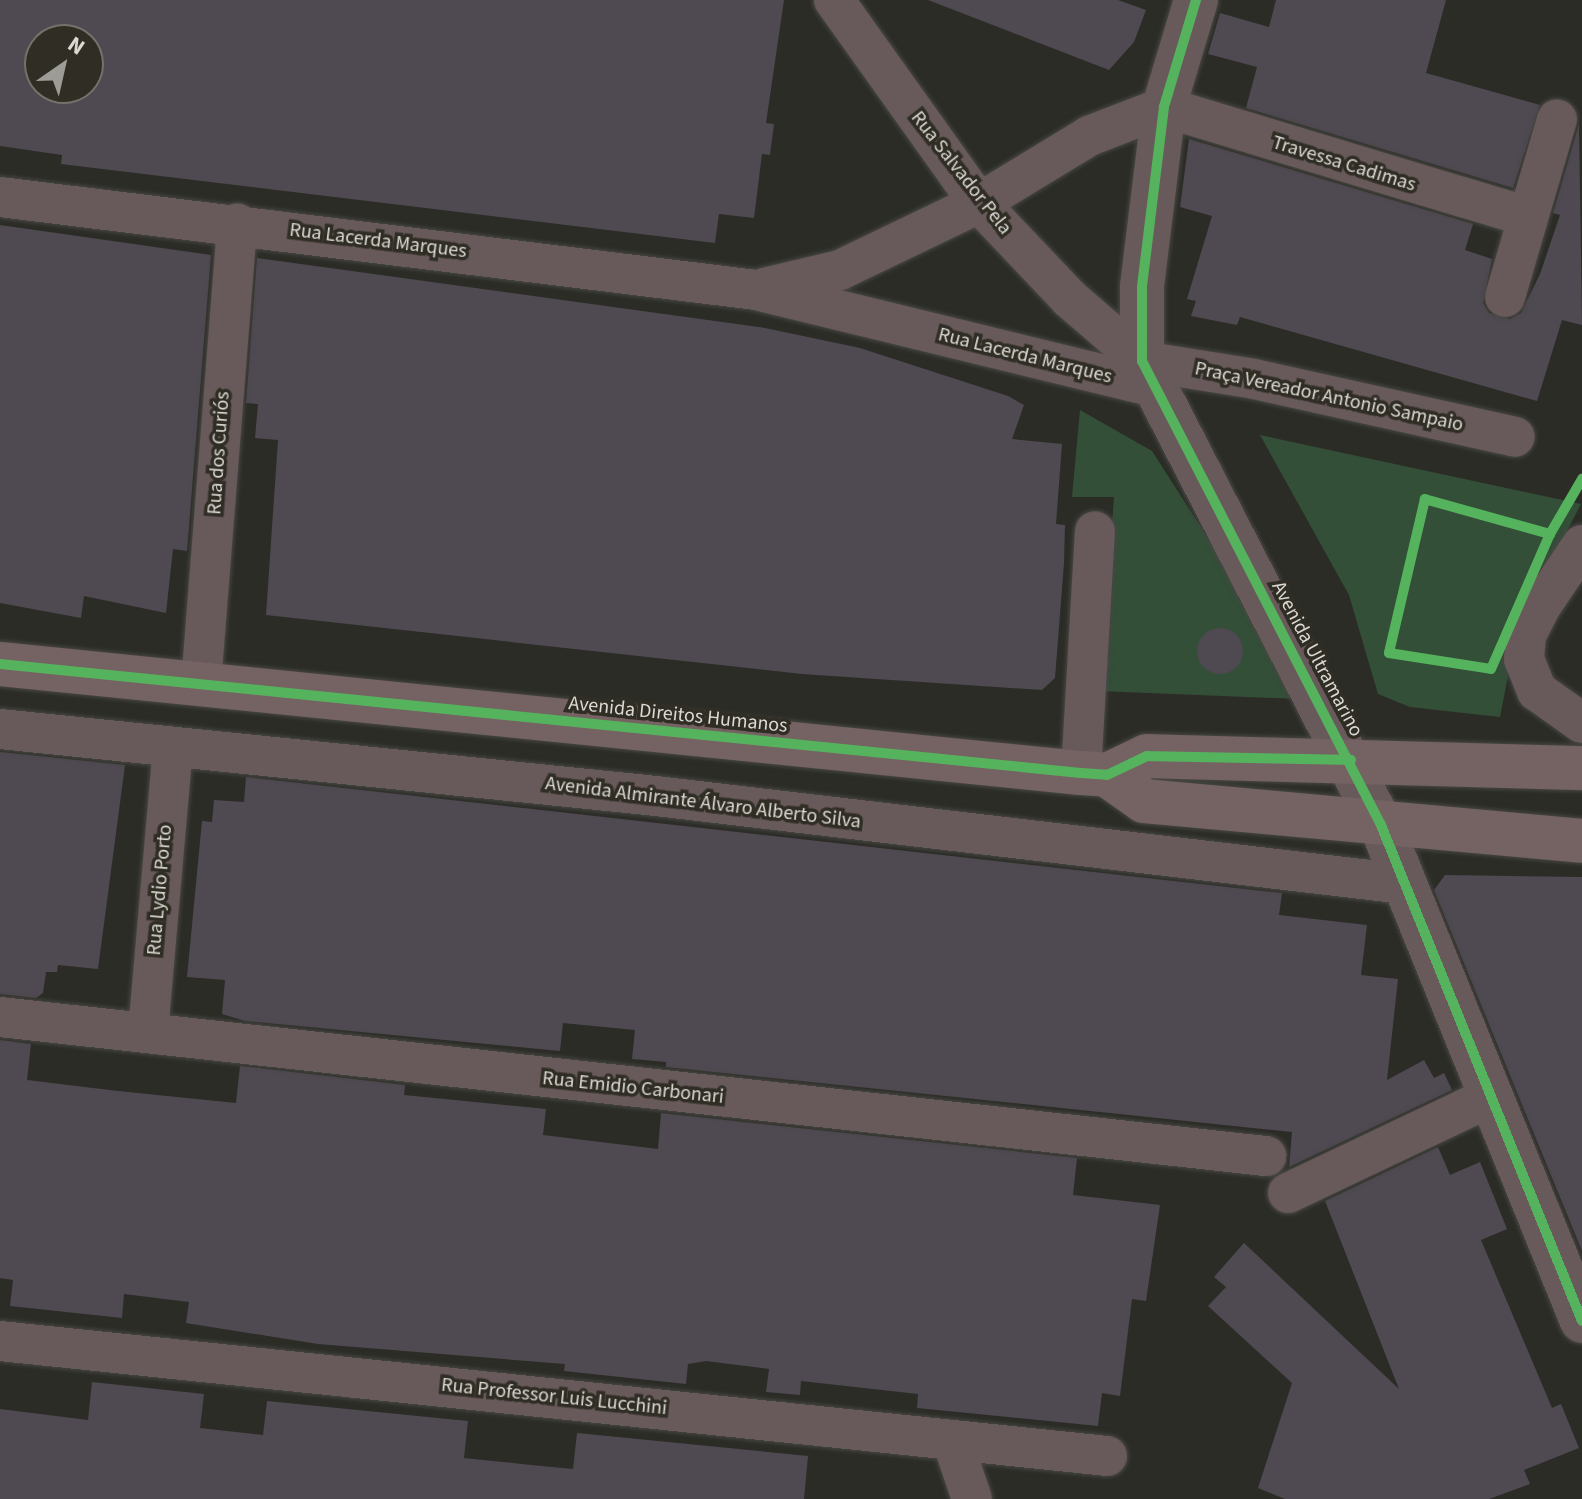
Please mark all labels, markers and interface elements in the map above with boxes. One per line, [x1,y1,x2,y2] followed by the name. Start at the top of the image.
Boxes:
[24,24,104,104] north arrow
[61,28,91,63] text: N
[905,106,1017,240] street label: Rua Salvador Pela
[1269,131,1419,197] street label: Travessa Cadimas
[288,218,468,264] street label: Rua Lacerda Marques
[936,323,1114,389] street label: Rua Lacerda Marques
[1193,357,1465,437] street label: Praça Vereador Antonio Sampaio
[203,390,235,516] street label: Rua dos Curiós
[1266,577,1368,741] street label: Avenida Ultramarino
[567,692,789,738] street label: Avenida Direitos Humanos
[544,772,862,834] street label: Avenida Almirante Álvaro Alberto Silva
[142,823,178,957] street label: Rua Lydio Porto
[541,1067,725,1109] street label: Rua Emidio Carbonari
[440,1373,668,1421] street label: Rua Professor Luis Lucchini

